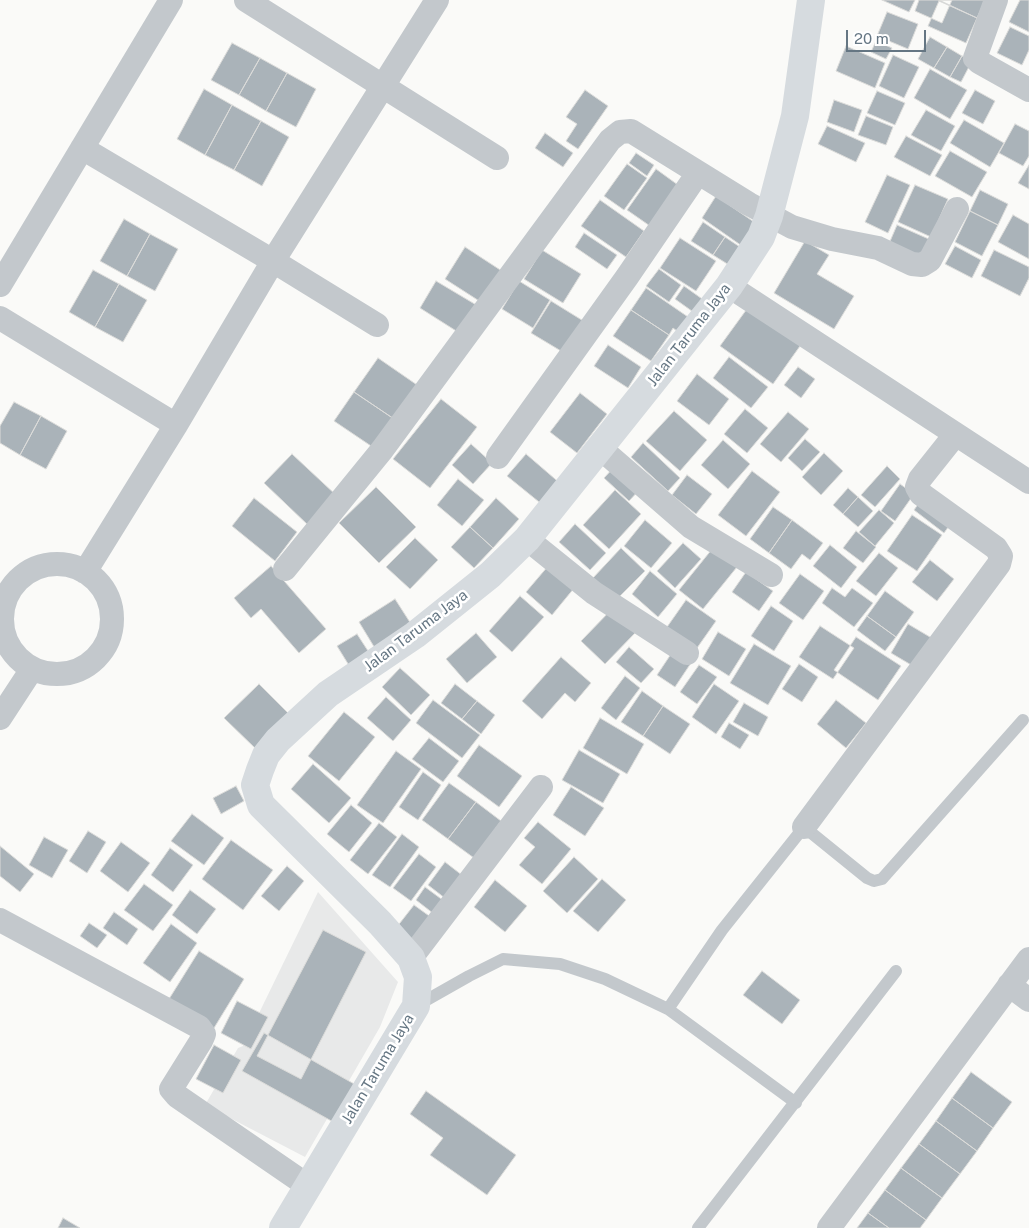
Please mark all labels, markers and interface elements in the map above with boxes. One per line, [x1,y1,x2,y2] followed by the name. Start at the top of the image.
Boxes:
[849,20,929,52] scale bar
[854,30,889,47] text: 20 m
[643,280,735,390] street label: Jalan Taruma Jaya
[361,586,471,676] street label: Jalan Taruma Jaya
[338,1011,418,1127] street label: Jalan Taruma Jaya

